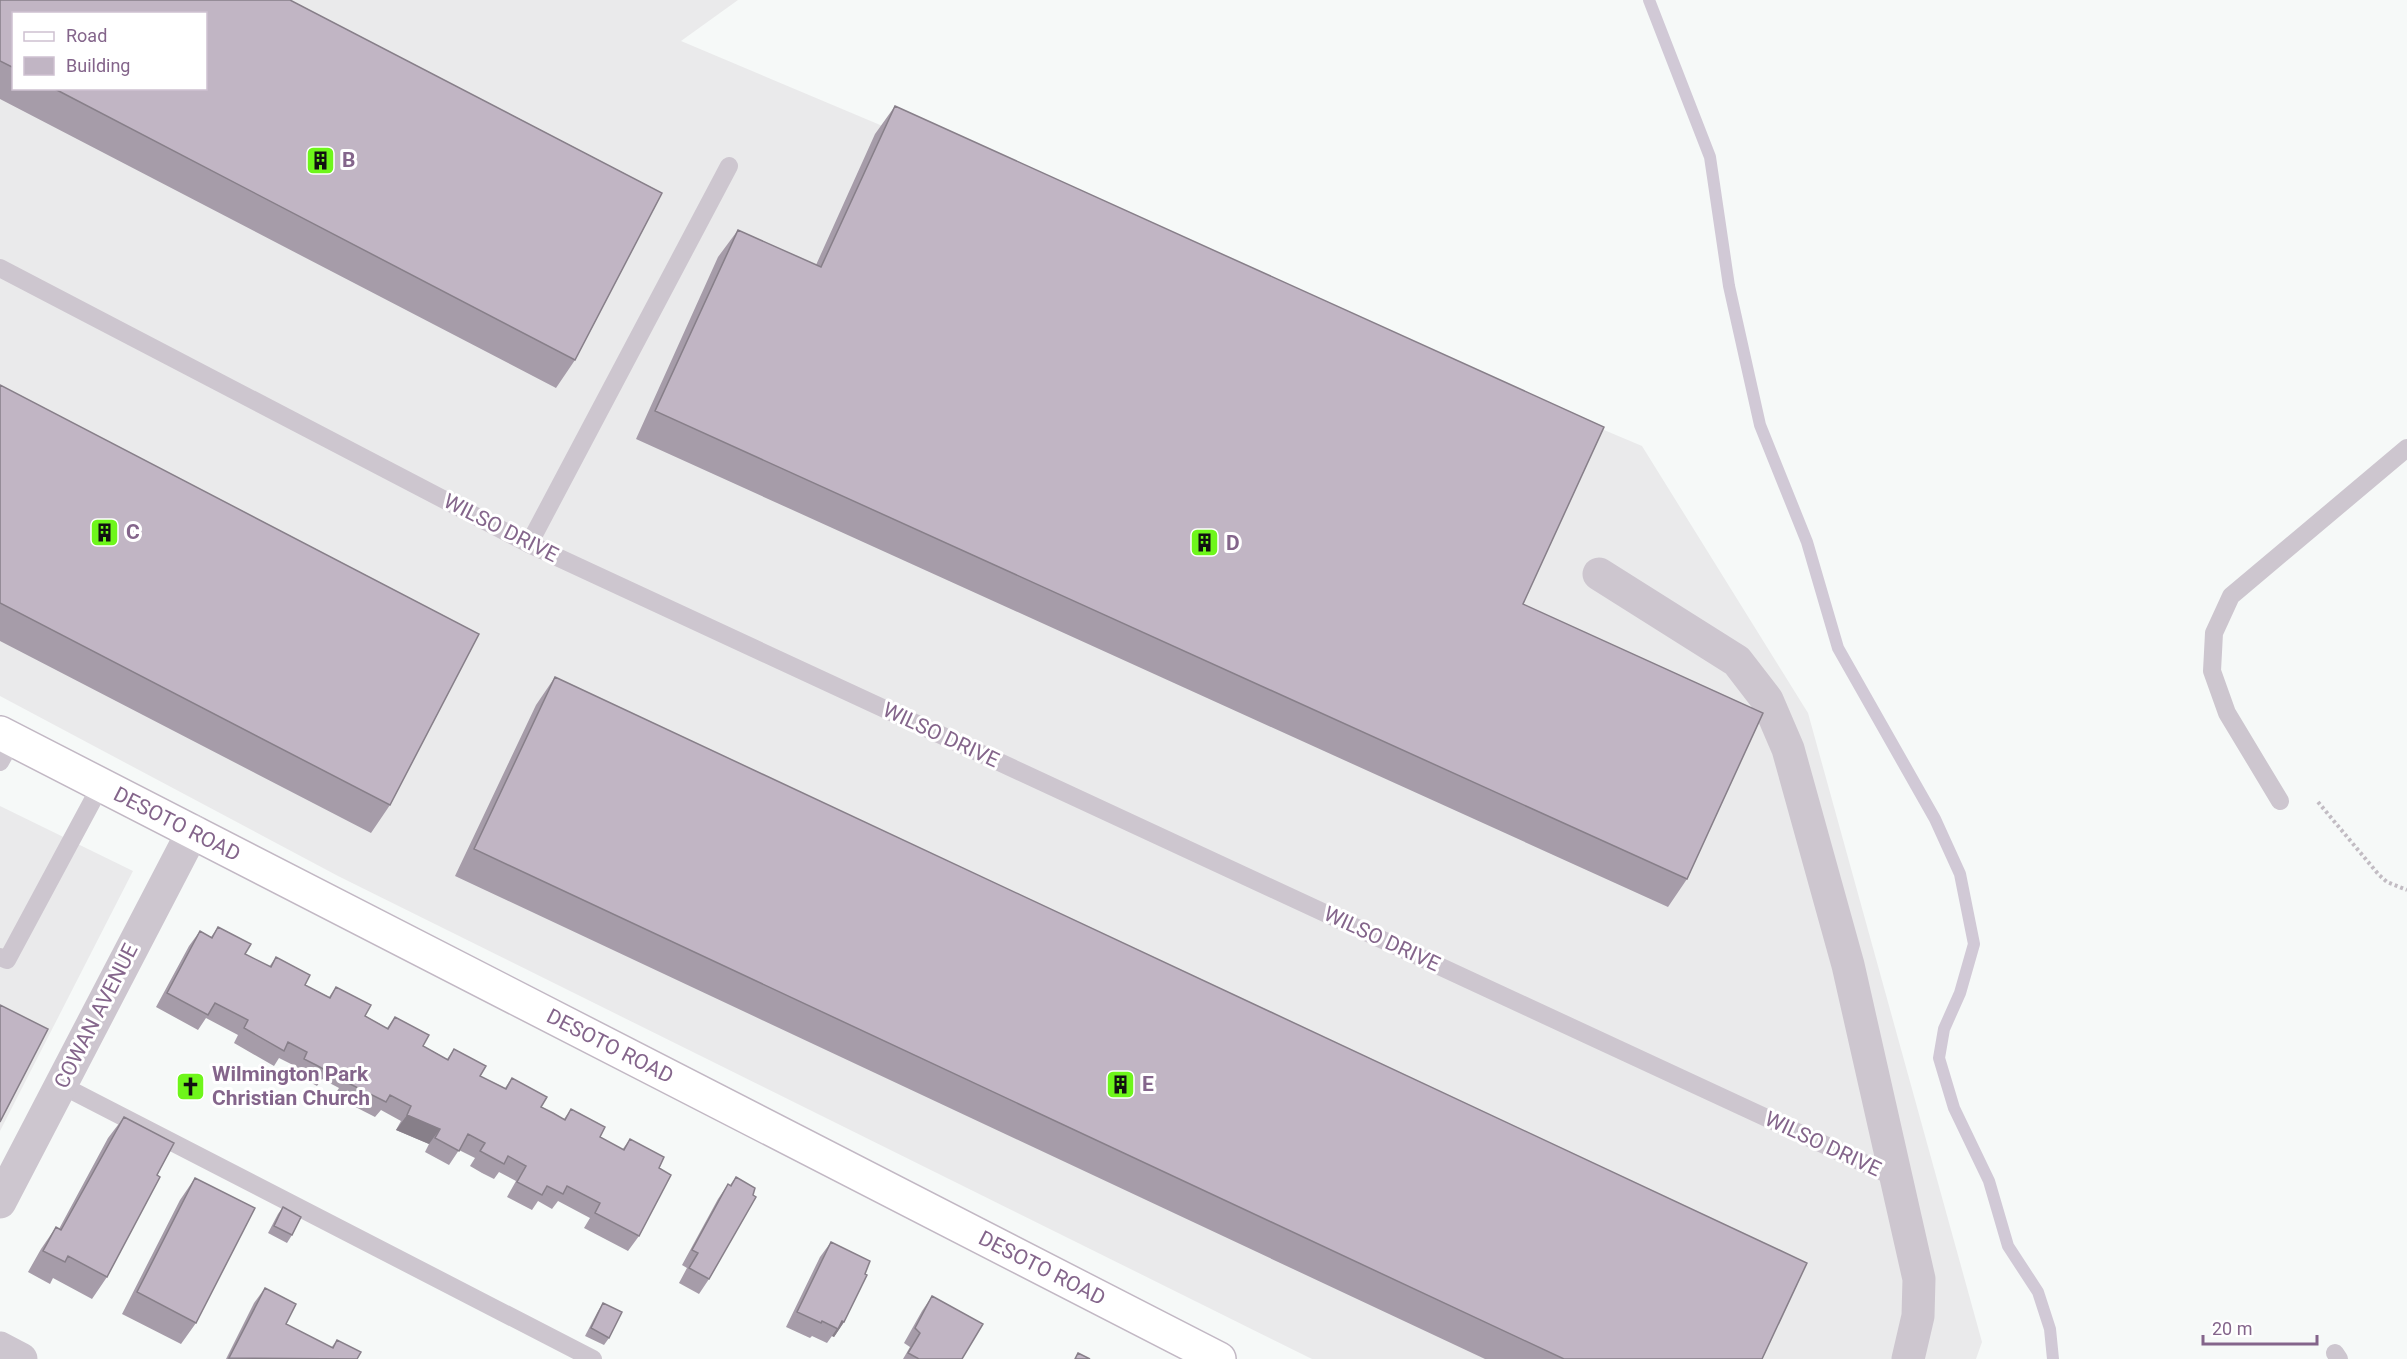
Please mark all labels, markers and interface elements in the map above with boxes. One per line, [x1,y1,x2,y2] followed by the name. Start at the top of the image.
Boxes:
[12,12,207,90] legend
[66,25,107,46] text: Road
[66,55,130,76] text: Building
[305,144,337,176] building icon: B
[342,148,355,172] place label: B
[440,489,562,567] street label: WILSO DRIVE
[89,516,121,548] building icon: C
[126,520,140,544] place label: C
[1189,527,1221,559] building icon: D
[1226,531,1240,555] place label: D
[879,698,1003,772] street label: WILSO DRIVE
[110,782,244,866] street label: DESOTO ROAD
[1320,902,1444,976] street label: WILSO DRIVE
[49,940,143,1092] street label: COWAN AVENUE
[543,1004,677,1088] street label: DESOTO ROAD
[212,1062,370,1110] place label: Wilmington Park Christian Church
[1105,1068,1137,1100] building icon: E
[175,1070,207,1102] church icon: Wilmington Park Christian Church
[1142,1072,1154,1096] place label: E
[1761,1107,1885,1181] street label: WILSO DRIVE
[975,1226,1109,1310] street label: DESOTO ROAD
[2203,1308,2317,1346] scale bar
[2212,1318,2252,1339] text: 20 m

